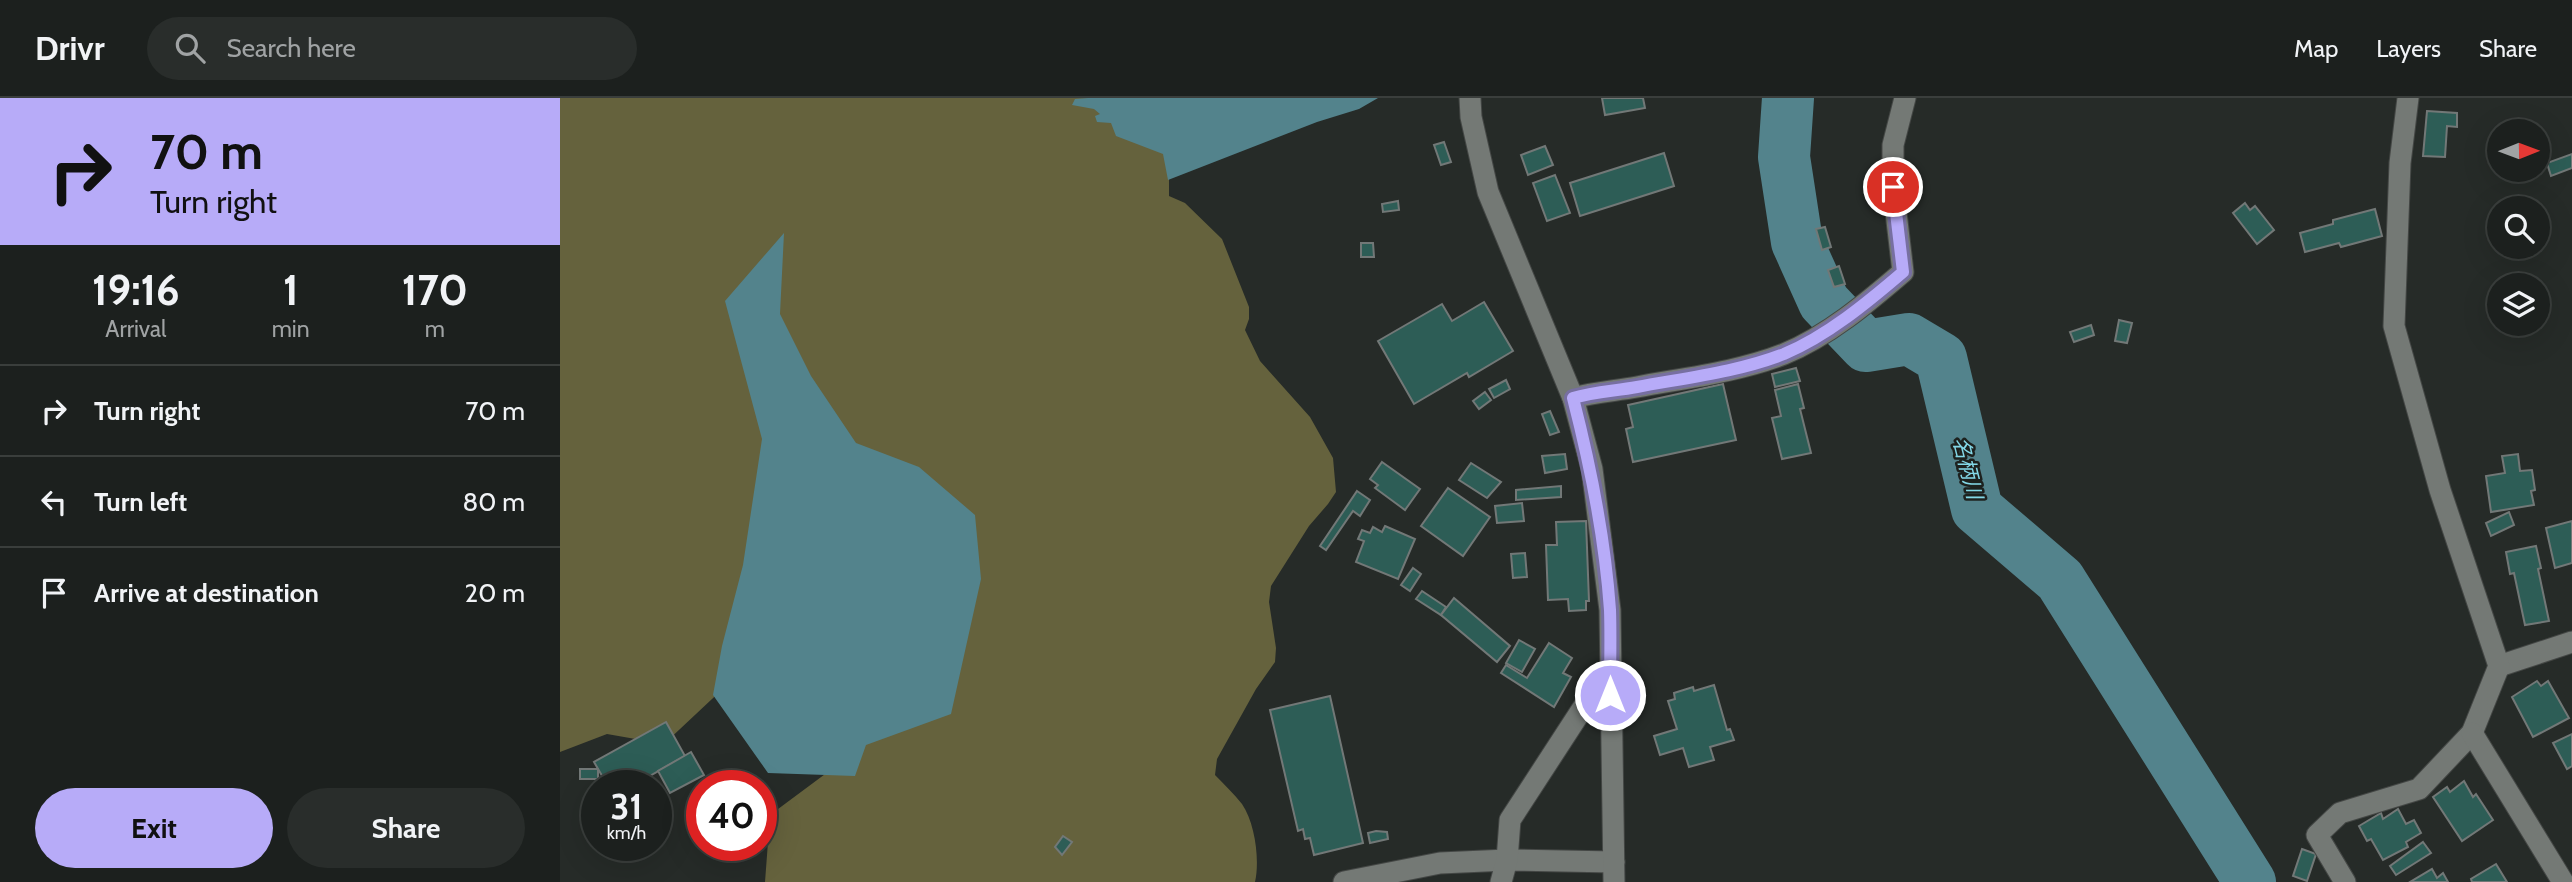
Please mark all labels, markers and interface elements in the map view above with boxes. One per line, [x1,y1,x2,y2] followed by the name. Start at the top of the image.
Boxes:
[147,17,637,80] search box
[35,28,105,68] text: Drivr
[171,29,209,67] icon: search
[227,32,356,64] text: Search here
[2294,34,2338,63] text: Map
[2376,34,2441,63] text: Layers
[2479,34,2537,63] text: Share
[2487,119,2550,182] north arrow
[2487,119,2550,336] map controls
[150,122,263,181] text: 70 m
[35,126,126,217] icon: right
[1863,157,1923,217] pin
[1874,168,1912,206] icon: arrive
[150,182,277,221] text: Turn right
[2487,196,2550,259] button: search
[92,264,180,316] text: 19:16
[283,264,298,316] text: 1
[402,264,468,316] text: 170
[2487,273,2550,336] button: layers
[105,315,166,343] text: Arrival
[272,315,310,343] text: min
[425,315,445,343] text: m
[35,392,73,430] icon: right
[94,395,200,427] text: Turn right
[465,395,525,427] text: 70 m
[1948,434,1988,504] water label: 名柄川
[35,483,73,521] icon: left
[94,486,187,518] text: Turn left
[462,486,525,518] text: 80 m
[35,574,73,612] icon: arrive
[94,577,319,609] text: Arrive at destination
[465,577,525,609] text: 20 m
[1573,658,1647,732] position arrow
[686,770,777,861] speed limit sign: 40
[611,785,642,828] text: 31
[35,788,273,868] button: Exit
[287,788,525,868] button: Share
[607,822,646,844] text: km/h

